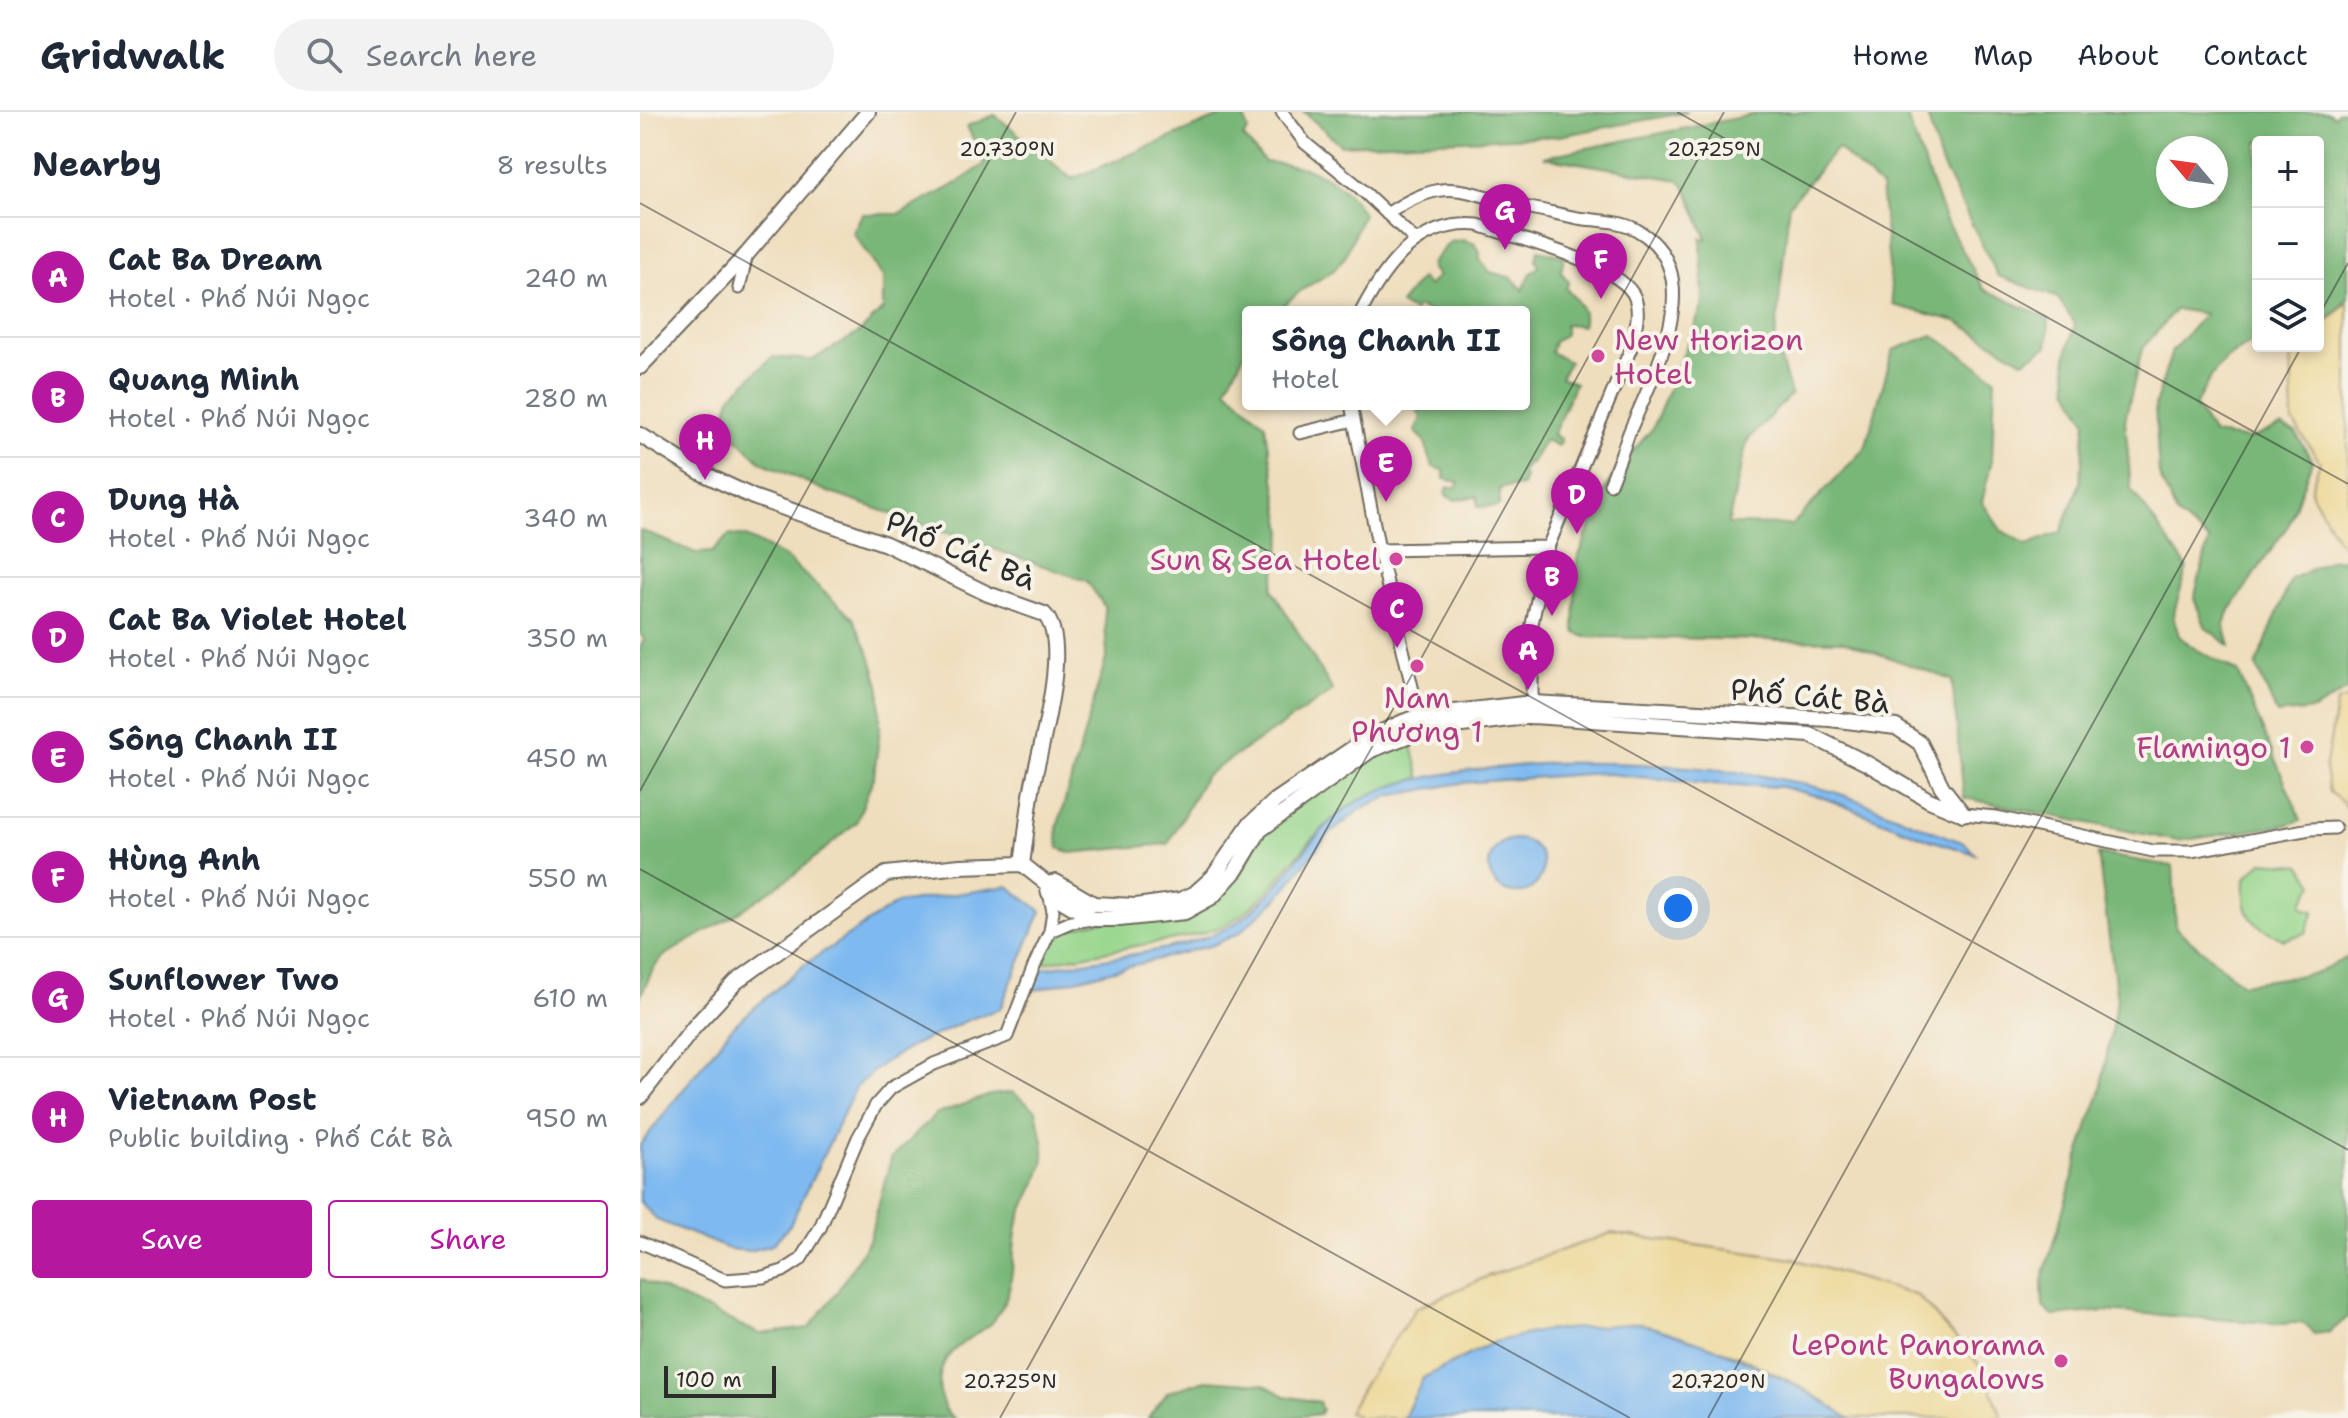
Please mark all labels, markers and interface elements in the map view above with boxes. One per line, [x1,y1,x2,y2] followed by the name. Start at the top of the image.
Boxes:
[274,19,834,91] search box
[40,30,226,81] text: Gridwalk
[302,33,346,77] icon: search
[366,35,537,76] text: Search here
[1852,36,1929,74] text: Home
[1973,36,2033,74] text: Map
[2077,36,2159,74] text: About
[2203,36,2308,74] text: Contact
[959,136,1055,162] text: 20.730°N
[1667,136,1761,162] text: 20.725°N
[2156,136,2228,208] north arrow
[2252,136,2324,352] map controls
[2252,136,2324,208] button: +
[32,141,162,187] text: Nearby
[496,147,608,182] text: 8 results
[1479,184,1531,250] pin: G
[2252,208,2324,280] button: −
[1575,233,1627,299] pin: F
[108,239,322,280] text: Cat Ba Dream
[48,260,68,295] text: A
[524,260,608,295] text: 240 m
[108,280,370,315] text: Hotel · Phố Núi Ngọc
[2252,280,2324,352] button: layers
[1242,306,1530,410] popup
[1614,319,1803,394] place label: New Horizon Hotel
[1271,320,1501,361] text: Sông Chanh II
[1589,347,1607,365] marker: New Horizon Hotel
[108,359,300,400] text: Quang Minh
[1271,361,1339,396] text: Hotel
[50,380,66,415] text: B
[523,380,608,415] text: 280 m
[108,400,370,435] text: Hotel · Phố Núi Ngọc
[679,414,731,480] pin: H
[1360,436,1412,502] pin: E
[1551,468,1603,534] pin: D
[108,479,239,520] text: Dung Hà
[50,500,66,535] text: C
[523,500,608,535] text: 340 m
[880,500,1043,600] street label: Phố Cát Bà
[108,520,370,555] text: Hotel · Phố Núi Ngọc
[1150,539,1380,580] place label: Sun & Sea Hotel
[1387,550,1405,568] marker: Sun & Sea Hotel
[1526,550,1578,616] pin: B
[1371,582,1423,648] pin: C
[108,599,407,640] text: Cat Ba Violet Hotel
[49,620,67,655] text: D
[525,620,608,655] text: 350 m
[1502,624,1554,690] pin: A
[108,640,370,675] text: Hotel · Phố Núi Ngọc
[1408,657,1426,675] marker: Nam Phương 1
[1729,669,1892,723] street label: Phố Cát Bà
[1351,677,1483,752] place label: Nam Phương 1
[108,719,338,760] text: Sông Chanh II
[2136,727,2291,768] place label: Flamingo 1
[2298,738,2316,756] marker: Flamingo 1
[49,740,67,775] text: E
[525,740,608,775] text: 450 m
[108,760,370,795] text: Hotel · Phố Núi Ngọc
[108,839,261,880] text: Hùng Anh
[50,860,66,895] text: F
[528,860,608,895] text: 550 m
[108,880,370,915] text: Hotel · Phố Núi Ngọc
[1658,888,1698,928] your location
[108,959,339,1000] text: Sunflower Two
[48,980,68,1015] text: G
[532,980,608,1015] text: 610 m
[108,1000,370,1035] text: Hotel · Phố Núi Ngọc
[108,1079,317,1120] text: Vietnam Post
[49,1100,67,1135] text: H
[525,1100,608,1135] text: 950 m
[108,1120,453,1155] text: Public building · Phố Cát Bà
[32,1200,312,1278] button: Save
[328,1200,608,1278] button: Share
[1791,1324,2045,1399] place label: LePont Panorama Bungalows
[2052,1352,2070,1370] marker: LePont Panorama Bungalows
[664,1362,776,1398] scale bar
[676,1365,742,1394] text: 100 m
[963,1368,1057,1394] text: 20.725°N
[1671,1368,1765,1394] text: 20.720°N

